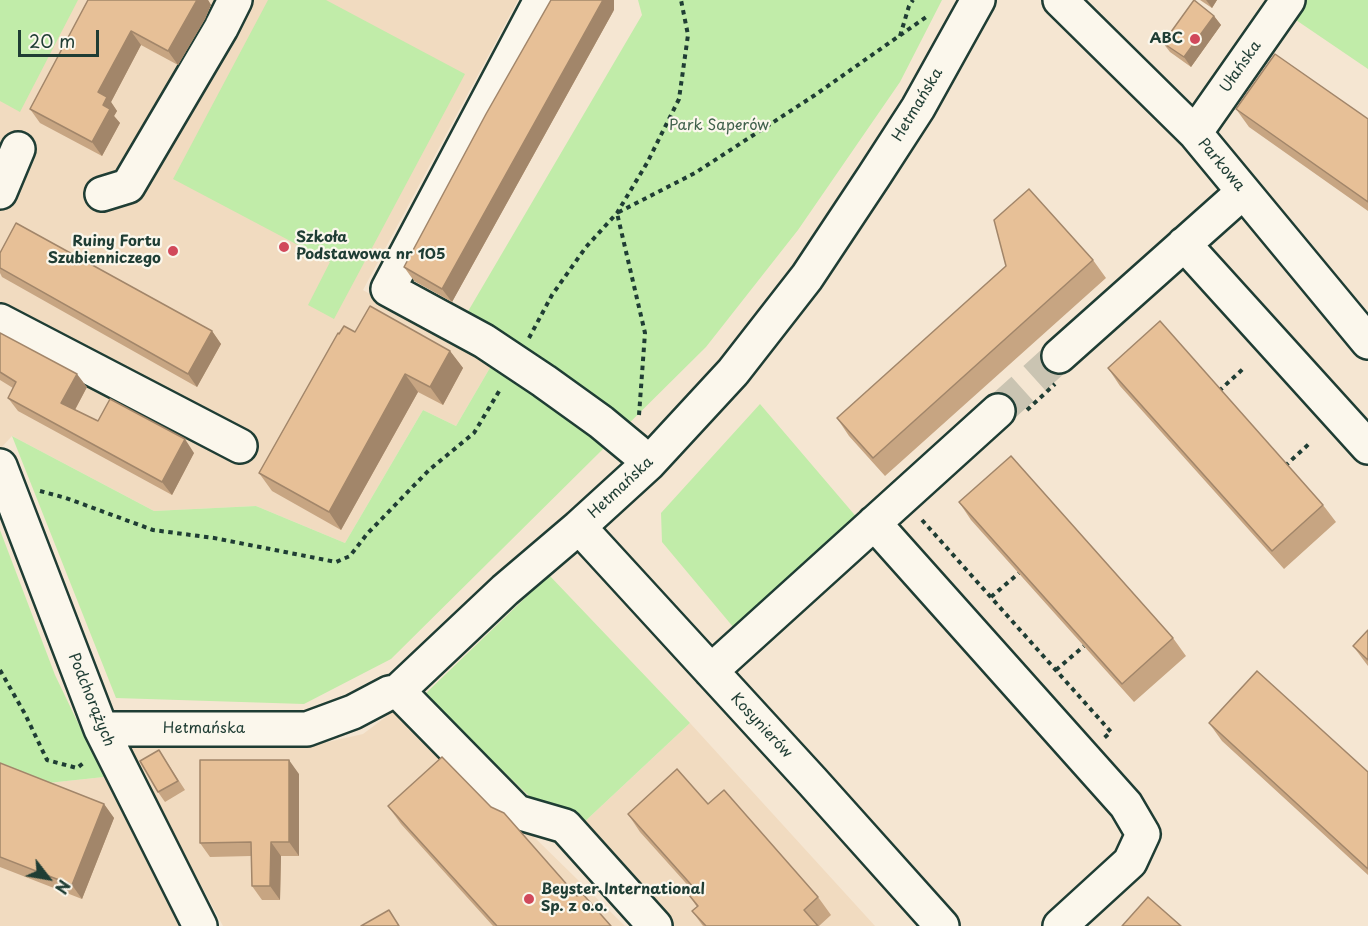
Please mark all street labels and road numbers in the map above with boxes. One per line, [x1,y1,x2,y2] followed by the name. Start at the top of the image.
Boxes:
[1217,38,1265,96] street label: Ułańska
[889,65,947,145] street label: Hetmańska
[1194,135,1248,195] street label: Parkowa
[585,453,657,523] street label: Hetmańska
[64,651,118,749] street label: Podchorążych
[726,690,796,762] street label: Kosynierów
[163,720,245,738] street label: Hetmańska

